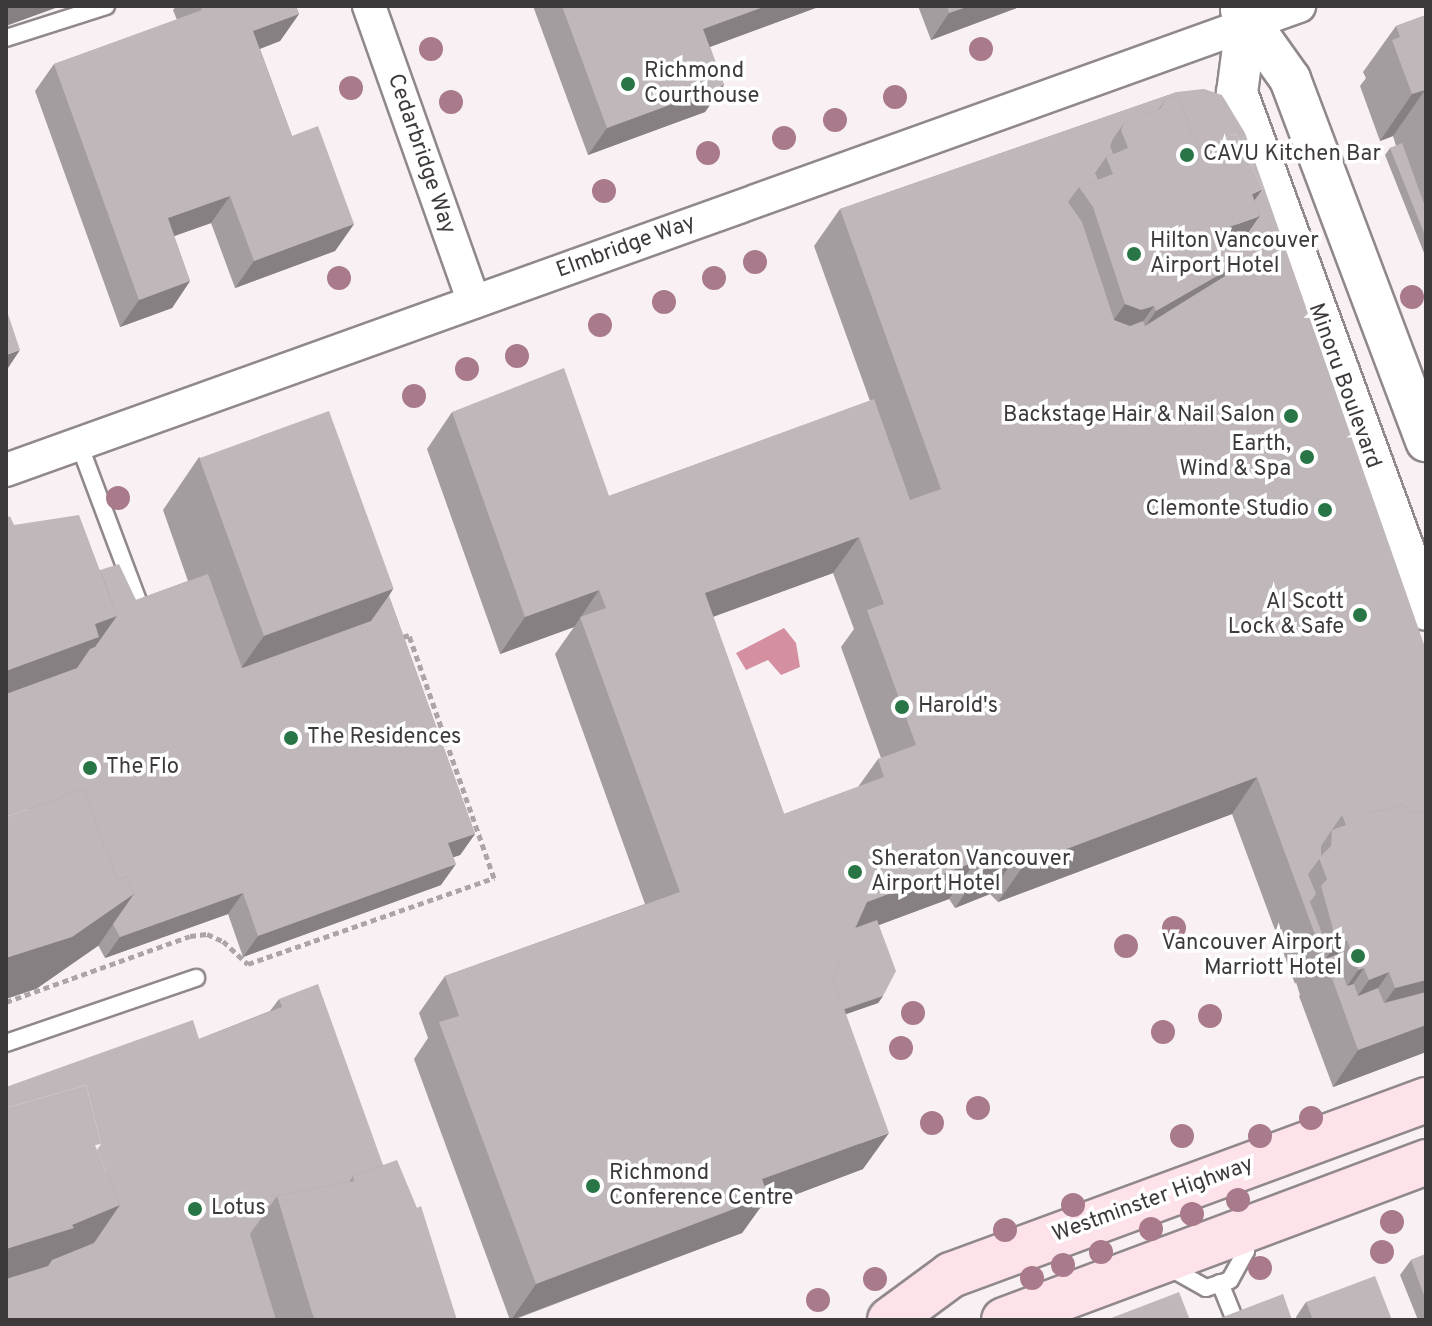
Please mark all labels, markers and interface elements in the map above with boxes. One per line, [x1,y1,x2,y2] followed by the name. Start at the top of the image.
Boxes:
[644,58,759,110] place label: Richmond Courthouse
[381,70,461,238] street label: Cedarbridge Way
[619,75,637,93] marker: Richmond Courthouse
[1203,142,1381,168] place label: CAVU Kitchen Bar
[1178,146,1196,164] marker: CAVU Kitchen Bar
[553,210,699,284] street label: Elmbridge Way
[1150,228,1320,280] place label: Hilton Vancouver Airport Hotel
[1125,245,1143,263] marker: Hilton Vancouver Airport Hotel
[1302,300,1386,472] street label: Minoru Boulevard
[1003,403,1275,429] place label: Backstage Hair & Nail Salon
[1282,407,1300,425] marker: Backstage Hair & Nail Salon
[1179,431,1291,482] place label: Earth, Wind & Spa
[1298,448,1316,466] marker: Earth, Wind & Spa
[1145,497,1309,523] place label: Clemonte Studio
[1316,501,1334,519] marker: Clemonte Studio
[1228,589,1344,640] place label: Al Scott Lock & Safe
[1351,606,1369,624] marker: Al Scott Lock & Safe
[918,694,998,720] place label: Harold's
[893,698,911,716] marker: Harold's
[307,725,461,751] place label: The Residences
[282,729,300,747] marker: The Residences
[106,755,179,781] place label: The Flo
[81,759,99,777] marker: The Flo
[871,846,1071,898] place label: Sheraton Vancouver Airport Hotel
[846,863,864,881] marker: Sheraton Vancouver Airport Hotel
[1161,930,1342,982] place label: Vancouver Airport Marriott Hotel
[1349,947,1367,965] marker: Vancouver Airport Marriott Hotel
[1049,1151,1257,1249] street label: Westminster Highway
[609,1160,793,1212] place label: Richmond Conference Centre
[584,1177,602,1195] marker: Richmond Conference Centre
[211,1196,266,1222] place label: Lotus
[186,1200,204,1218] marker: Lotus

